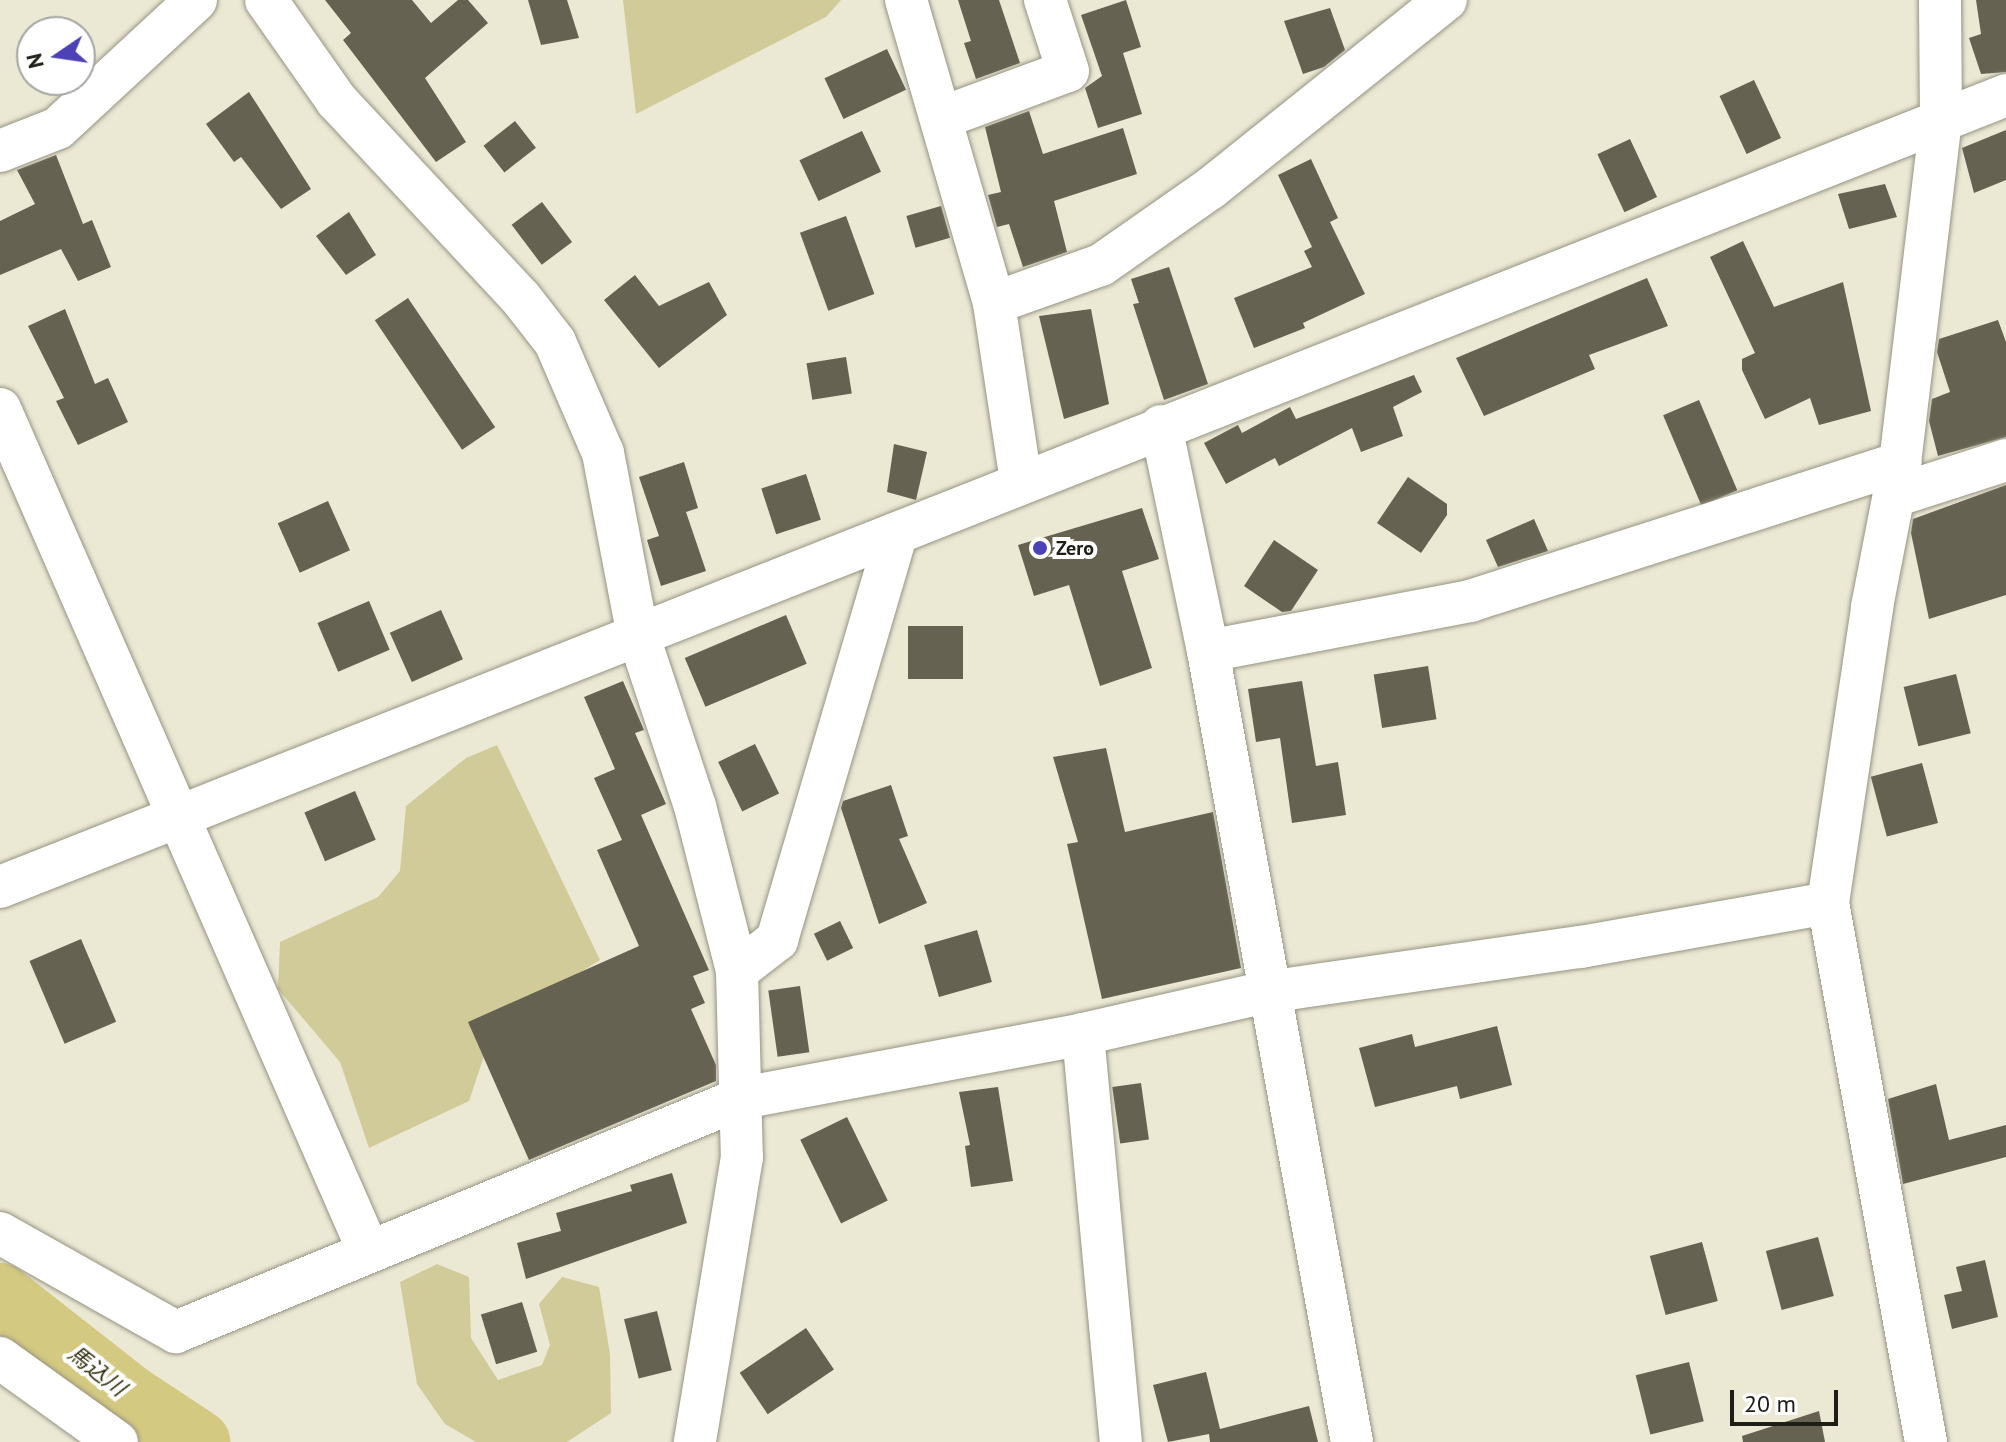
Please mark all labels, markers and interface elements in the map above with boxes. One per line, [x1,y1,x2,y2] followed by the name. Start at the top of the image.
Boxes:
[16,16,96,96] north arrow
[19,51,50,71] text: N
[1056,536,1094,560] place label: Zero
[1031,539,1049,557] marker: Zero
[63,1340,131,1402] water label: 馬込川
[1734,1374,1842,1424] scale bar
[1744,1388,1796,1419] text: 20 m

